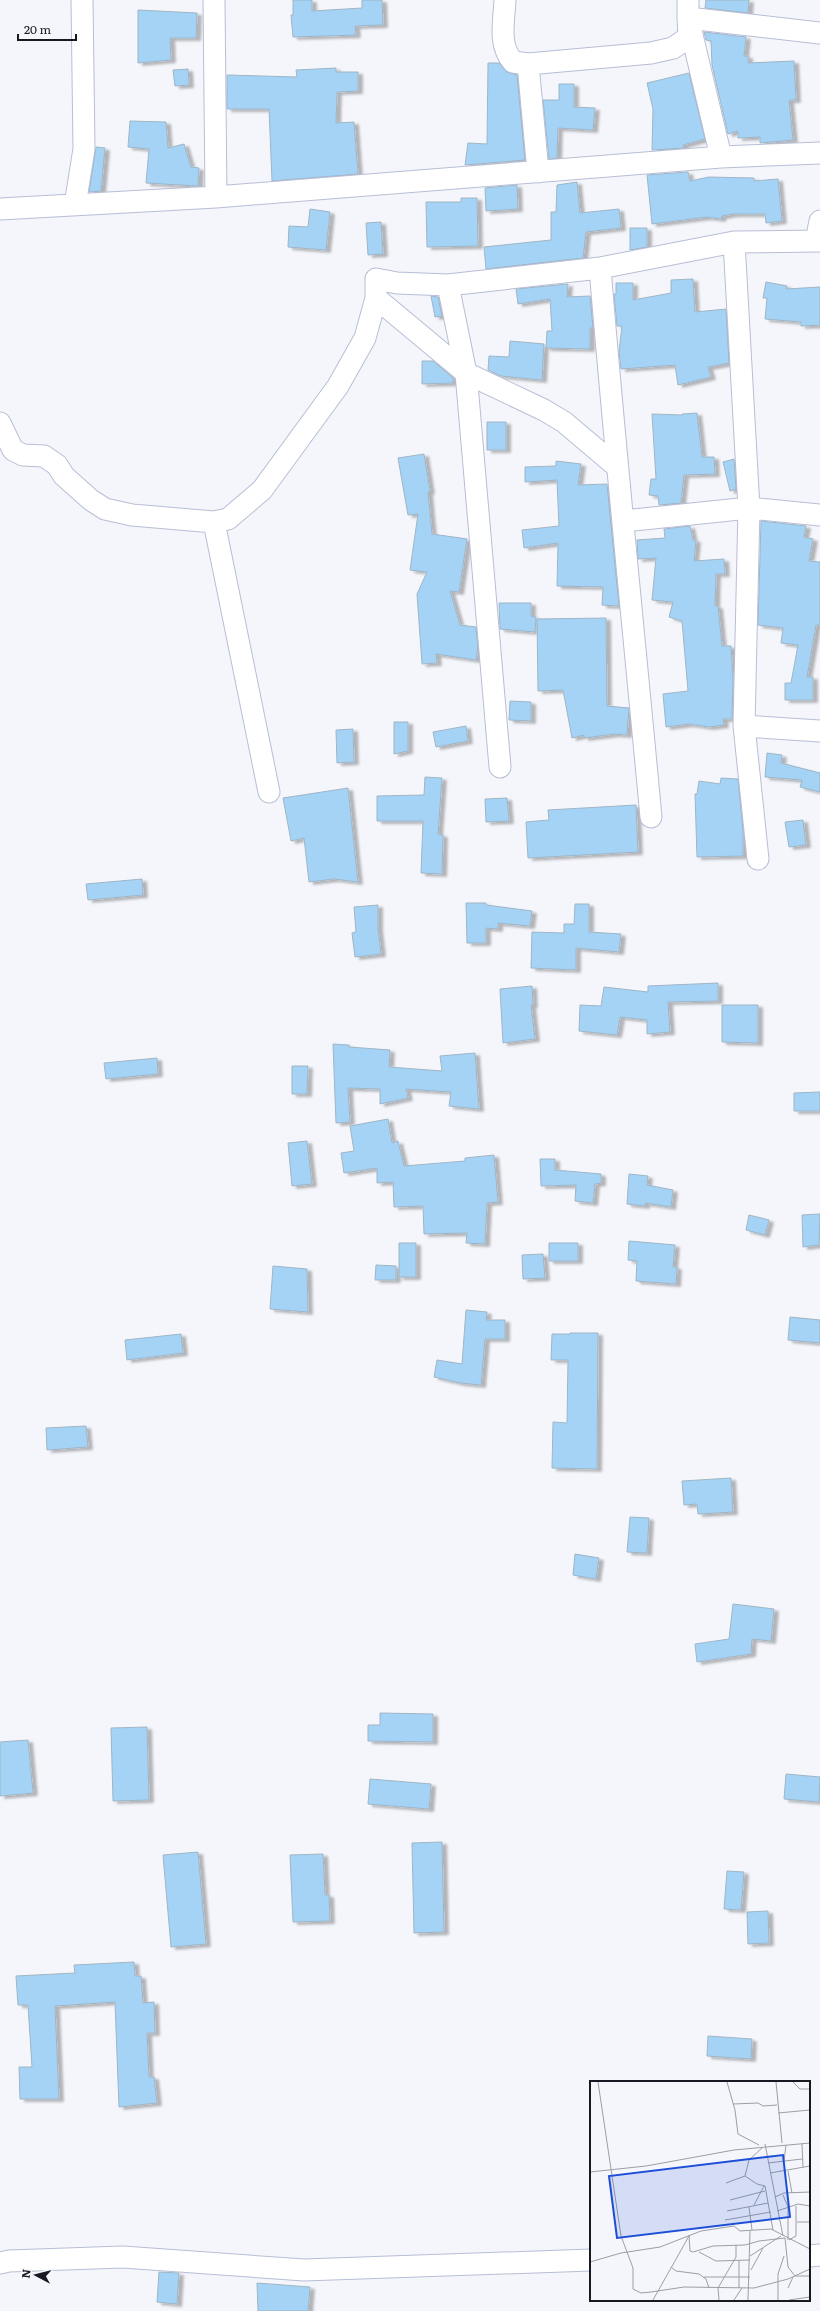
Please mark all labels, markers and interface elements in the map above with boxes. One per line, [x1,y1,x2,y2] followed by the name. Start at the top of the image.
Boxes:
[18,16,76,42] scale bar
[24,20,51,38] text: 20 m
[590,2081,810,2301] inset map
[16,2255,56,2295] north arrow
[17,2268,34,2279] text: N

